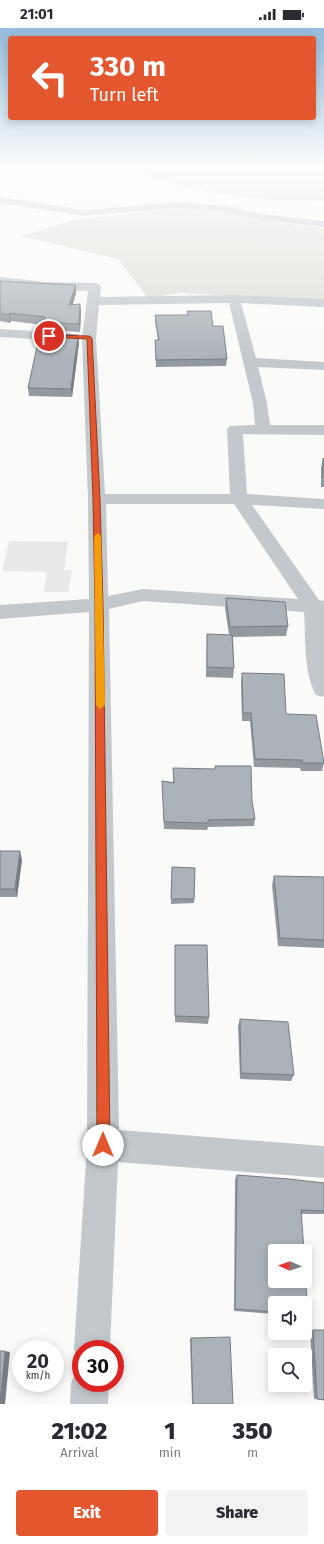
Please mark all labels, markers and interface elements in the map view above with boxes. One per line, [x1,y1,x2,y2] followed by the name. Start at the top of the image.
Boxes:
[20,5,53,23] text: 21:01
[90,50,166,83] text: 330 m
[24,52,76,104] icon: left
[90,84,159,106] text: Turn left
[32,319,66,353] pin
[38,325,60,347] icon: arrive
[82,1124,124,1166] position arrow
[268,1244,312,1288] north arrow
[268,1244,312,1392] map controls
[268,1296,312,1340] button: sound
[72,1340,124,1392] speed limit sign: 30
[268,1348,312,1392] button: search
[27,1349,49,1373] text: 20
[26,1370,50,1382] text: km/h
[51,1417,107,1445] text: 21:02
[164,1417,176,1445] text: 1
[233,1417,273,1445] text: 350
[60,1445,98,1460] text: Arrival
[159,1445,181,1460] text: min
[247,1445,258,1460] text: m
[16,1490,158,1536] button: Exit
[166,1490,308,1536] button: Share

